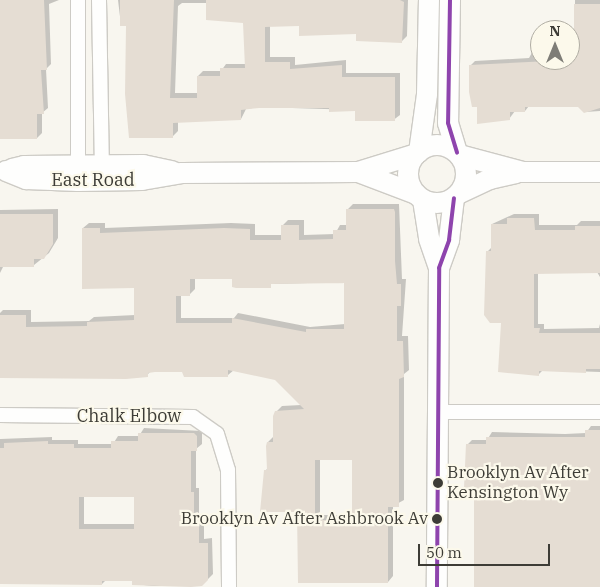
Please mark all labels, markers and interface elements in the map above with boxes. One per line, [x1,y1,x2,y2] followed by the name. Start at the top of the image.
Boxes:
[530,20,580,70] north arrow
[549,22,561,40] text: N
[51,169,135,191] street label: East Road
[77,405,181,427] street label: Chalk Elbow
[447,463,589,503] place label: Brooklyn Av After Kensington Wy
[433,478,443,488] marker: Brooklyn Av After Kensington Wy
[181,509,428,529] place label: Brooklyn Av After Ashbrook Av
[432,514,442,524] marker: Brooklyn Av After Ashbrook Av
[420,534,552,566] scale bar
[426,543,462,562] text: 50 m

